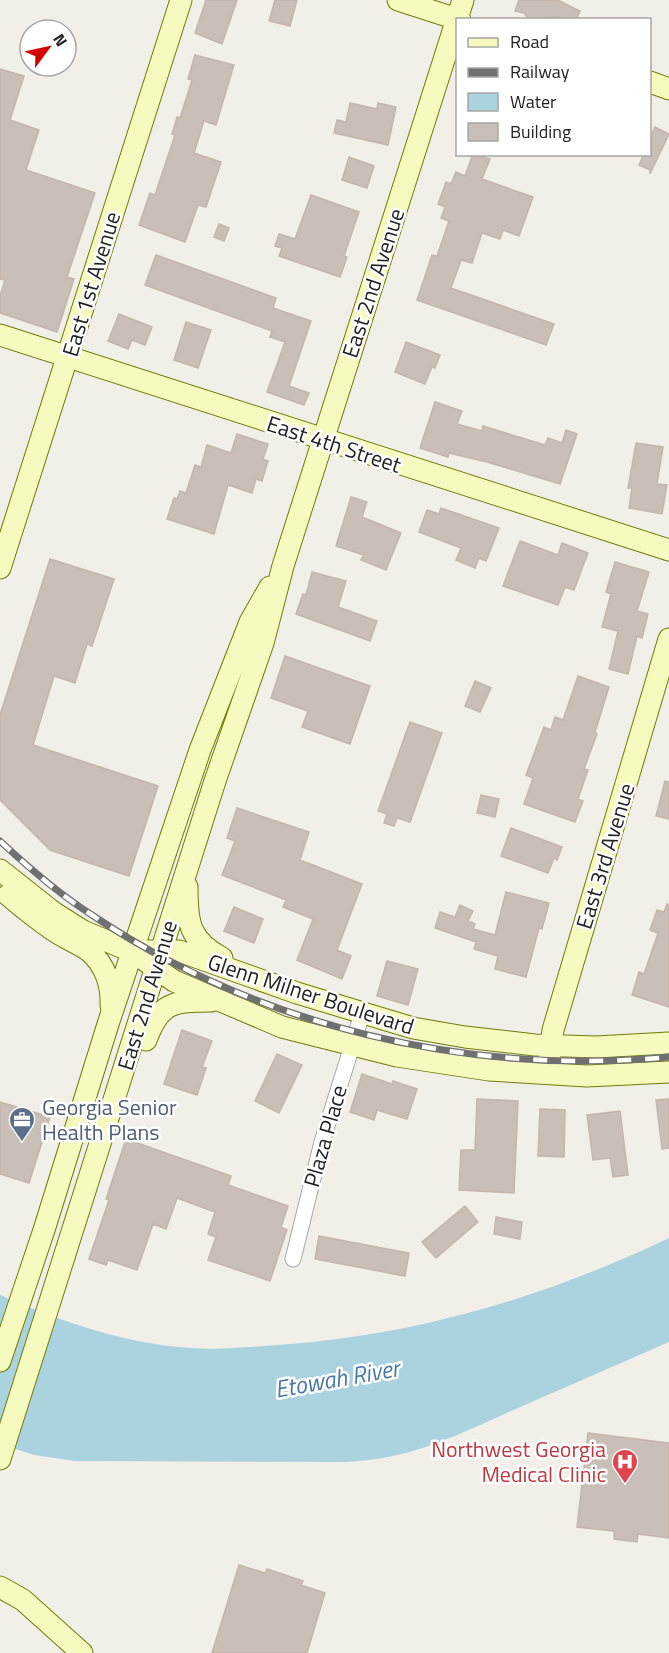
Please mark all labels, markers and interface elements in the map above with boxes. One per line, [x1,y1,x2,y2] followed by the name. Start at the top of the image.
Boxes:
[18,18,78,78] north arrow
[456,18,651,156] legend
[510,28,549,55] text: Road
[47,29,74,51] text: N
[510,58,570,85] text: Railway
[510,88,556,115] text: Water
[510,118,571,145] text: Building
[333,204,413,362] street label: East 2nd Avenue
[53,207,129,361] street label: East 1st Avenue
[262,406,406,482] street label: East 4th Street
[567,779,643,933] street label: East 3rd Avenue
[108,916,186,1074] street label: East 2nd Avenue
[203,945,419,1043] street label: Glenn Milner Boulevard
[294,1081,356,1191] street label: Plaza Place
[42,1090,177,1149] place label: Georgia Senior Health Plans
[7,1105,37,1143] office icon: Georgia Senior Health Plans
[272,1349,405,1407] water label: Etowah River
[431,1432,606,1491] place label: Northwest Georgia Medical Clinic
[610,1447,640,1485] hospital icon: Northwest Georgia Medical Clinic

